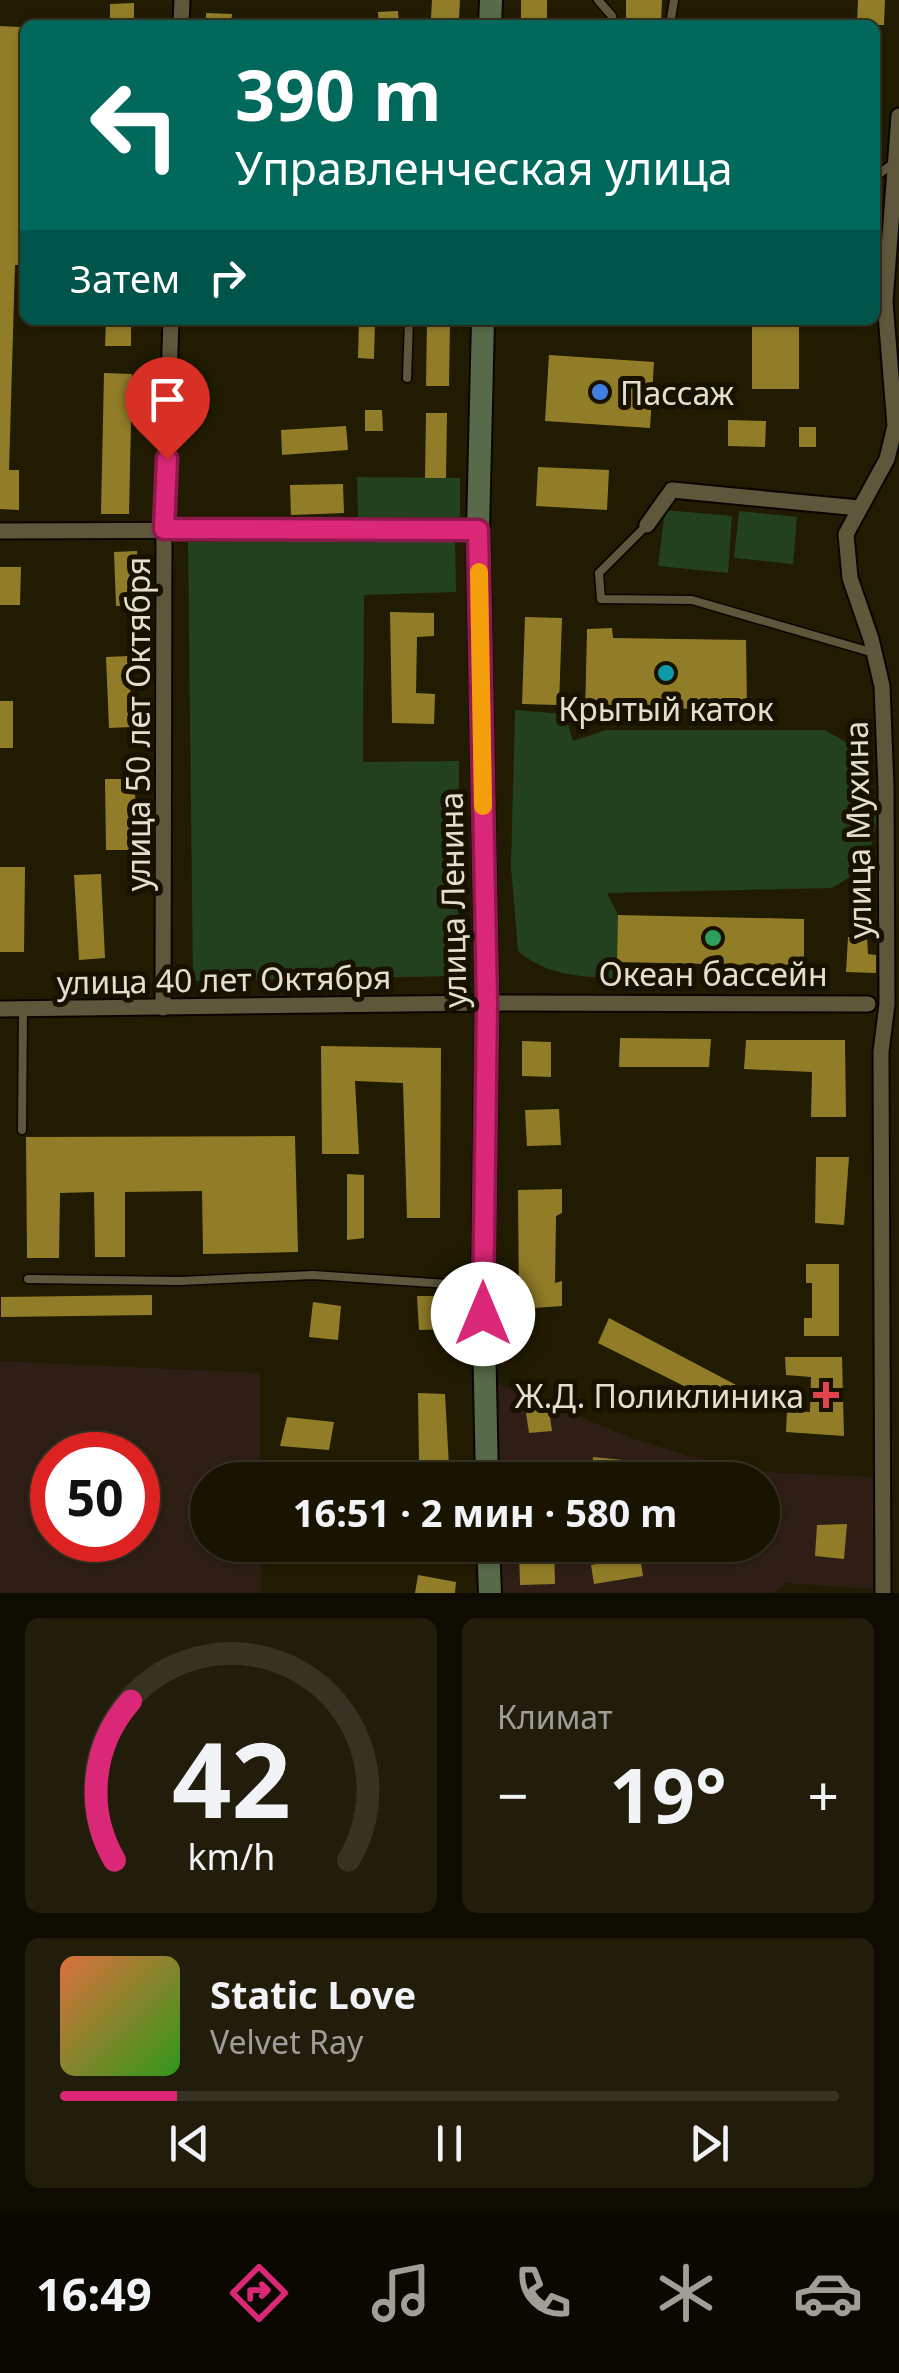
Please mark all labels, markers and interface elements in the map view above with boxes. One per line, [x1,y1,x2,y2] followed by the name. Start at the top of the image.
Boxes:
[235,46,442,142] text: 390 m
[70,60,200,190] icon: left
[235,137,733,198] text: Управленческая улица
[200,250,255,305] icon: right
[70,252,180,304] text: Затем
[125,357,210,460] pin
[620,371,735,414] place label: Пассаж
[140,372,195,427] icon: arrive
[589,381,611,403] marker: Пассаж
[116,557,159,891] street label: улица 50 лет Октября
[655,662,677,684] marker: Крытый каток
[558,687,774,730] place label: Крытый каток
[834,721,880,939] street label: улица Мухина
[429,792,475,1008] street label: улица Ленина
[702,927,724,949] marker: Океан бассейн
[598,952,828,995] place label: Океан бассейн
[56,955,392,1003] street label: улица 40 лет Октября
[431,1262,535,1366] position arrow
[515,1374,804,1417] place label: Ж.Д. Поликлиника
[813,1382,839,1408] marker: Ж.Д. Поликлиника
[30,1432,160,1562] speed limit sign: 50
[293,1486,677,1538] text: 16:51 · 2 мин · 580 m
[497,1695,613,1738] text: Климат
[172,1707,290,1848] text: 42
[609,1743,727,1845] text: 19°
[497,1757,528,1832] text: −
[808,1757,839,1832] text: +
[187,1832,275,1880] text: km/h
[210,1968,416,2020] text: Static Love
[210,2020,363,2063] text: Velvet Ray
[162,2116,217,2171] icon: previous
[422,2116,477,2171] icon: pause
[682,2116,737,2171] icon: next
[224,2258,294,2328] icon: directions
[366,2258,436,2328] icon: music
[508,2258,578,2328] icon: phone
[651,2258,721,2328] icon: climate
[793,2258,863,2328] icon: car
[36,2263,152,2324] text: 16:49

